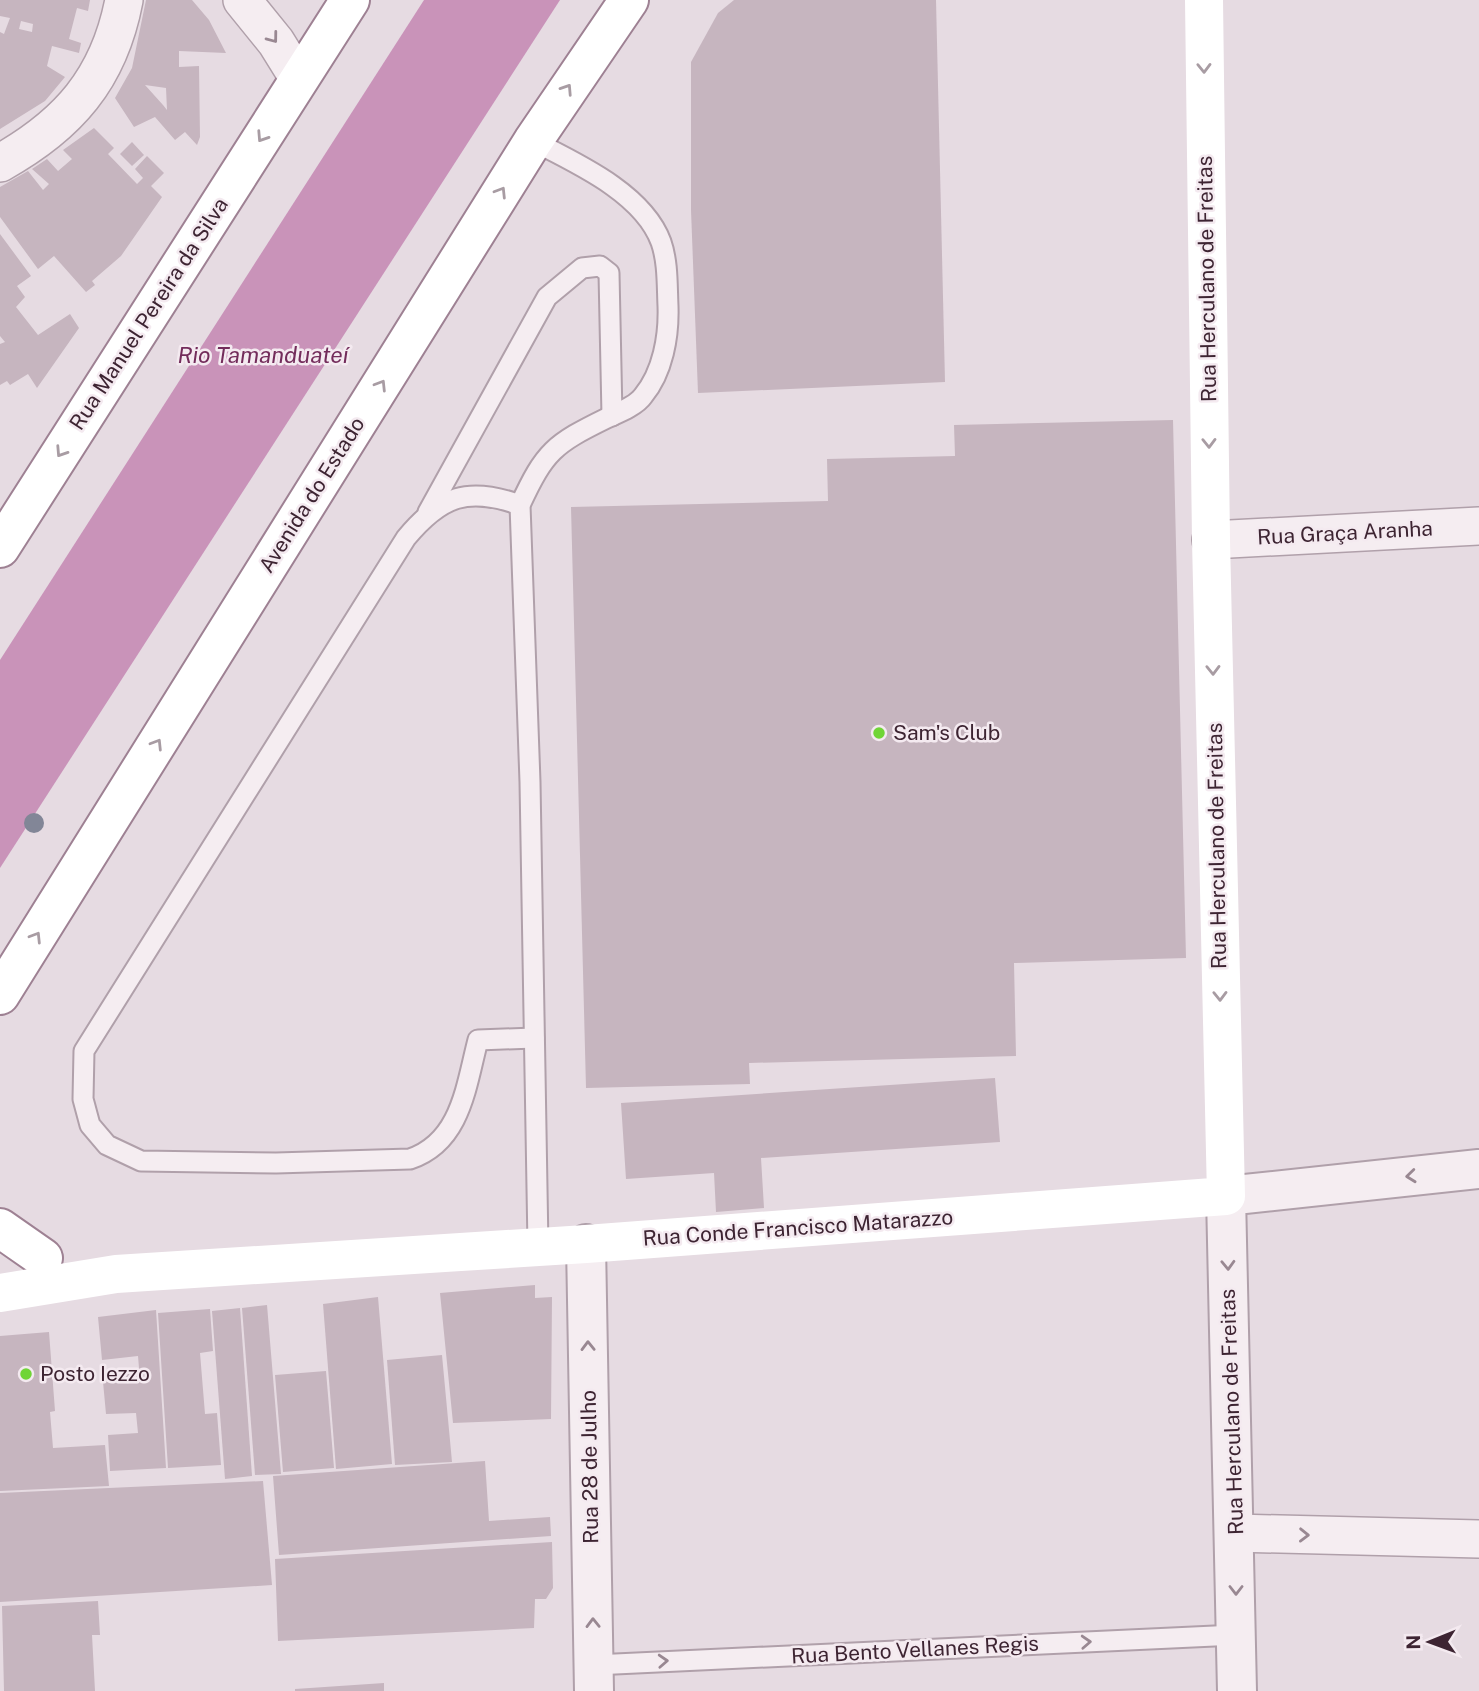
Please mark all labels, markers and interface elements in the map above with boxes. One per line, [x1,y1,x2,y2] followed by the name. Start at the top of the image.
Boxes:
[264,30,277,43] one-way arrow
[1197,63,1212,74] one-way arrow
[559,84,571,97] one-way arrow
[258,129,271,142] one-way arrow
[1192,156,1221,402] street label: Rua Herculano de Freitas
[493,186,506,199] one-way arrow
[64,193,233,435] street label: Rua Manuel Pereira da Silva
[178,341,351,368] water label: Rio Tamanduateí
[373,379,386,392] one-way arrow
[254,412,370,577] street label: Avenida do Estado
[1201,438,1217,448] one-way arrow
[56,445,69,458] one-way arrow
[1256,515,1433,550] street label: Rua Graça Aranha
[1206,665,1221,676] one-way arrow
[893,720,1000,745] place label: Sam's Club
[1202,723,1231,969] street label: Rua Herculano de Freitas
[871,725,887,741] marker: Sam's Club
[148,738,161,751] one-way arrow
[28,931,41,944] one-way arrow
[1213,990,1228,1001] one-way arrow
[1405,1168,1417,1183] one-way arrow
[642,1204,954,1251] street label: Rua Conde Francisco Matarazzo
[1220,1260,1236,1270] one-way arrow
[1215,1288,1248,1536] street label: Rua Herculano de Freitas
[580,1341,596,1351] one-way arrow
[40,1361,150,1386] place label: Posto Iezzo
[18,1366,34,1382] marker: Posto Iezzo
[576,1390,603,1544] street label: Rua 28 de Julho
[1299,1527,1309,1543] one-way arrow
[1228,1585,1244,1596] one-way arrow
[1395,1607,1465,1677] north arrow
[586,1617,601,1628] one-way arrow
[790,1631,1039,1668] street label: Rua Bento Vellanes Regis
[1080,1634,1091,1649] one-way arrow
[1402,1635,1424,1650] text: N
[657,1654,668,1669] one-way arrow

